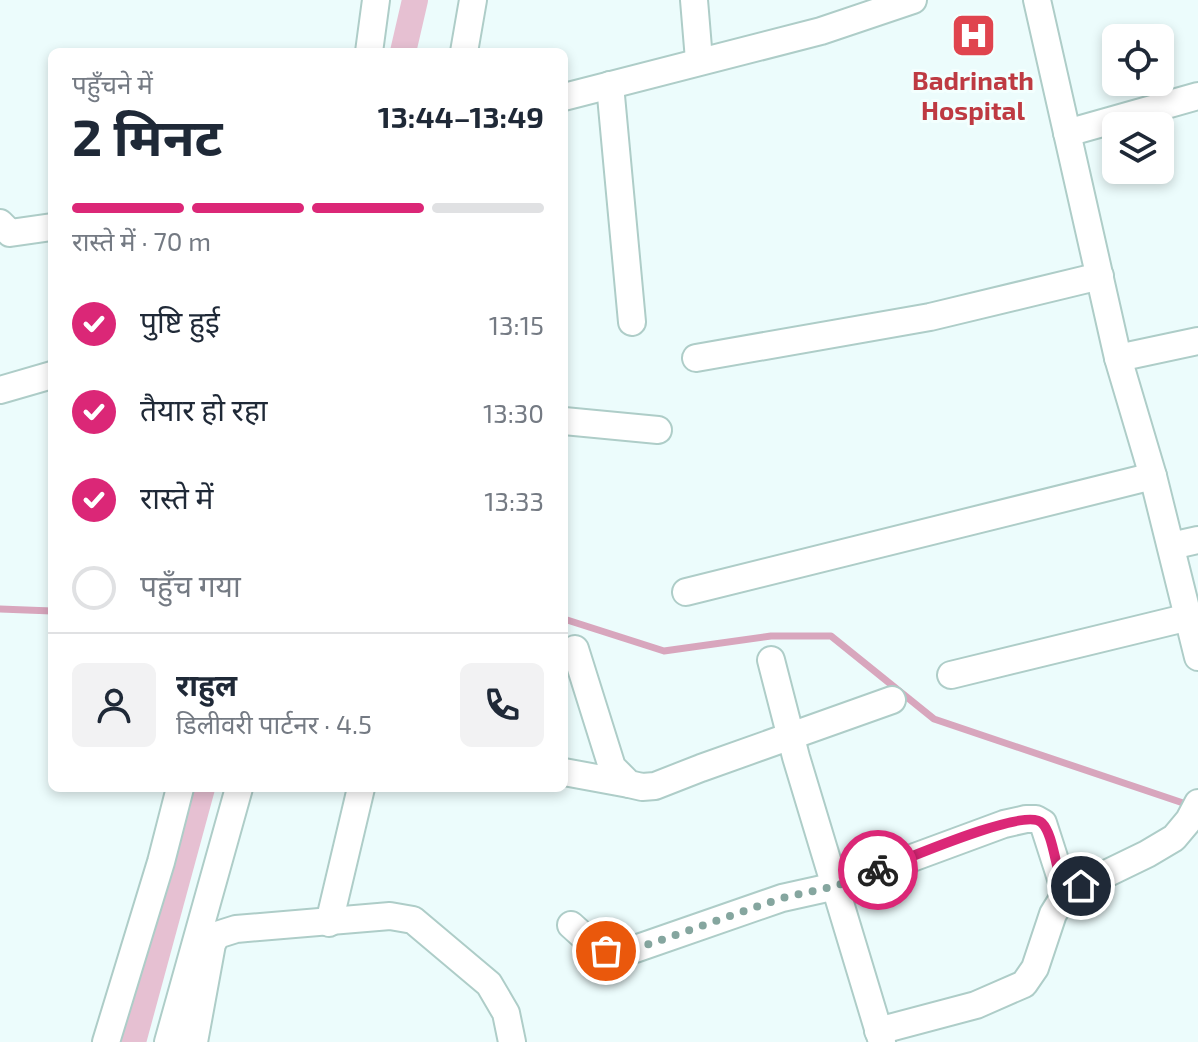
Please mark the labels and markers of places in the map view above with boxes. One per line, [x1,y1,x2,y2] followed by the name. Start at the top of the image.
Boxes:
[949,12,997,60] hospital icon: Badrinath Hospital
[912,64,1034,125] place label: Badrinath Hospital
[1047,852,1115,920] pin
[572,917,640,985] pin

